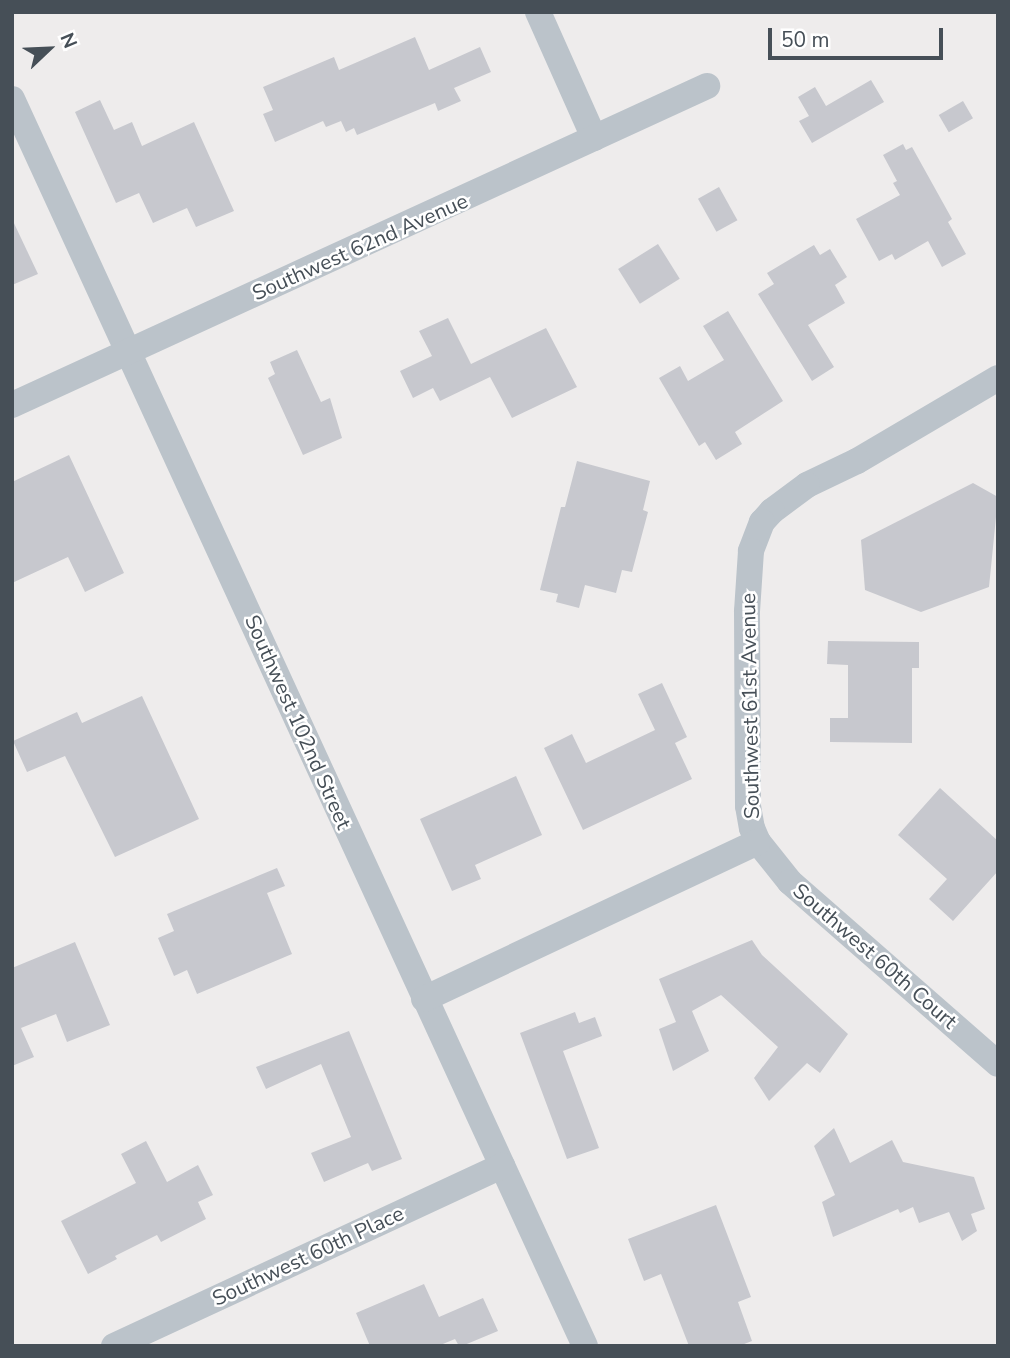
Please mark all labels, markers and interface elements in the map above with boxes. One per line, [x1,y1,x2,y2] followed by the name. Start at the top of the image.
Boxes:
[14,14,84,84] north arrow
[772,14,947,58] scale bar
[781,26,830,54] text: 50 m
[54,29,83,52] text: N
[248,188,472,306] street label: Southwest 62nd Avenue
[735,593,765,819] street label: Southwest 61st Avenue
[239,611,357,833] street label: Southwest 102nd Street
[788,878,962,1034] street label: Southwest 60th Court
[208,1201,408,1311] street label: Southwest 60th Place

